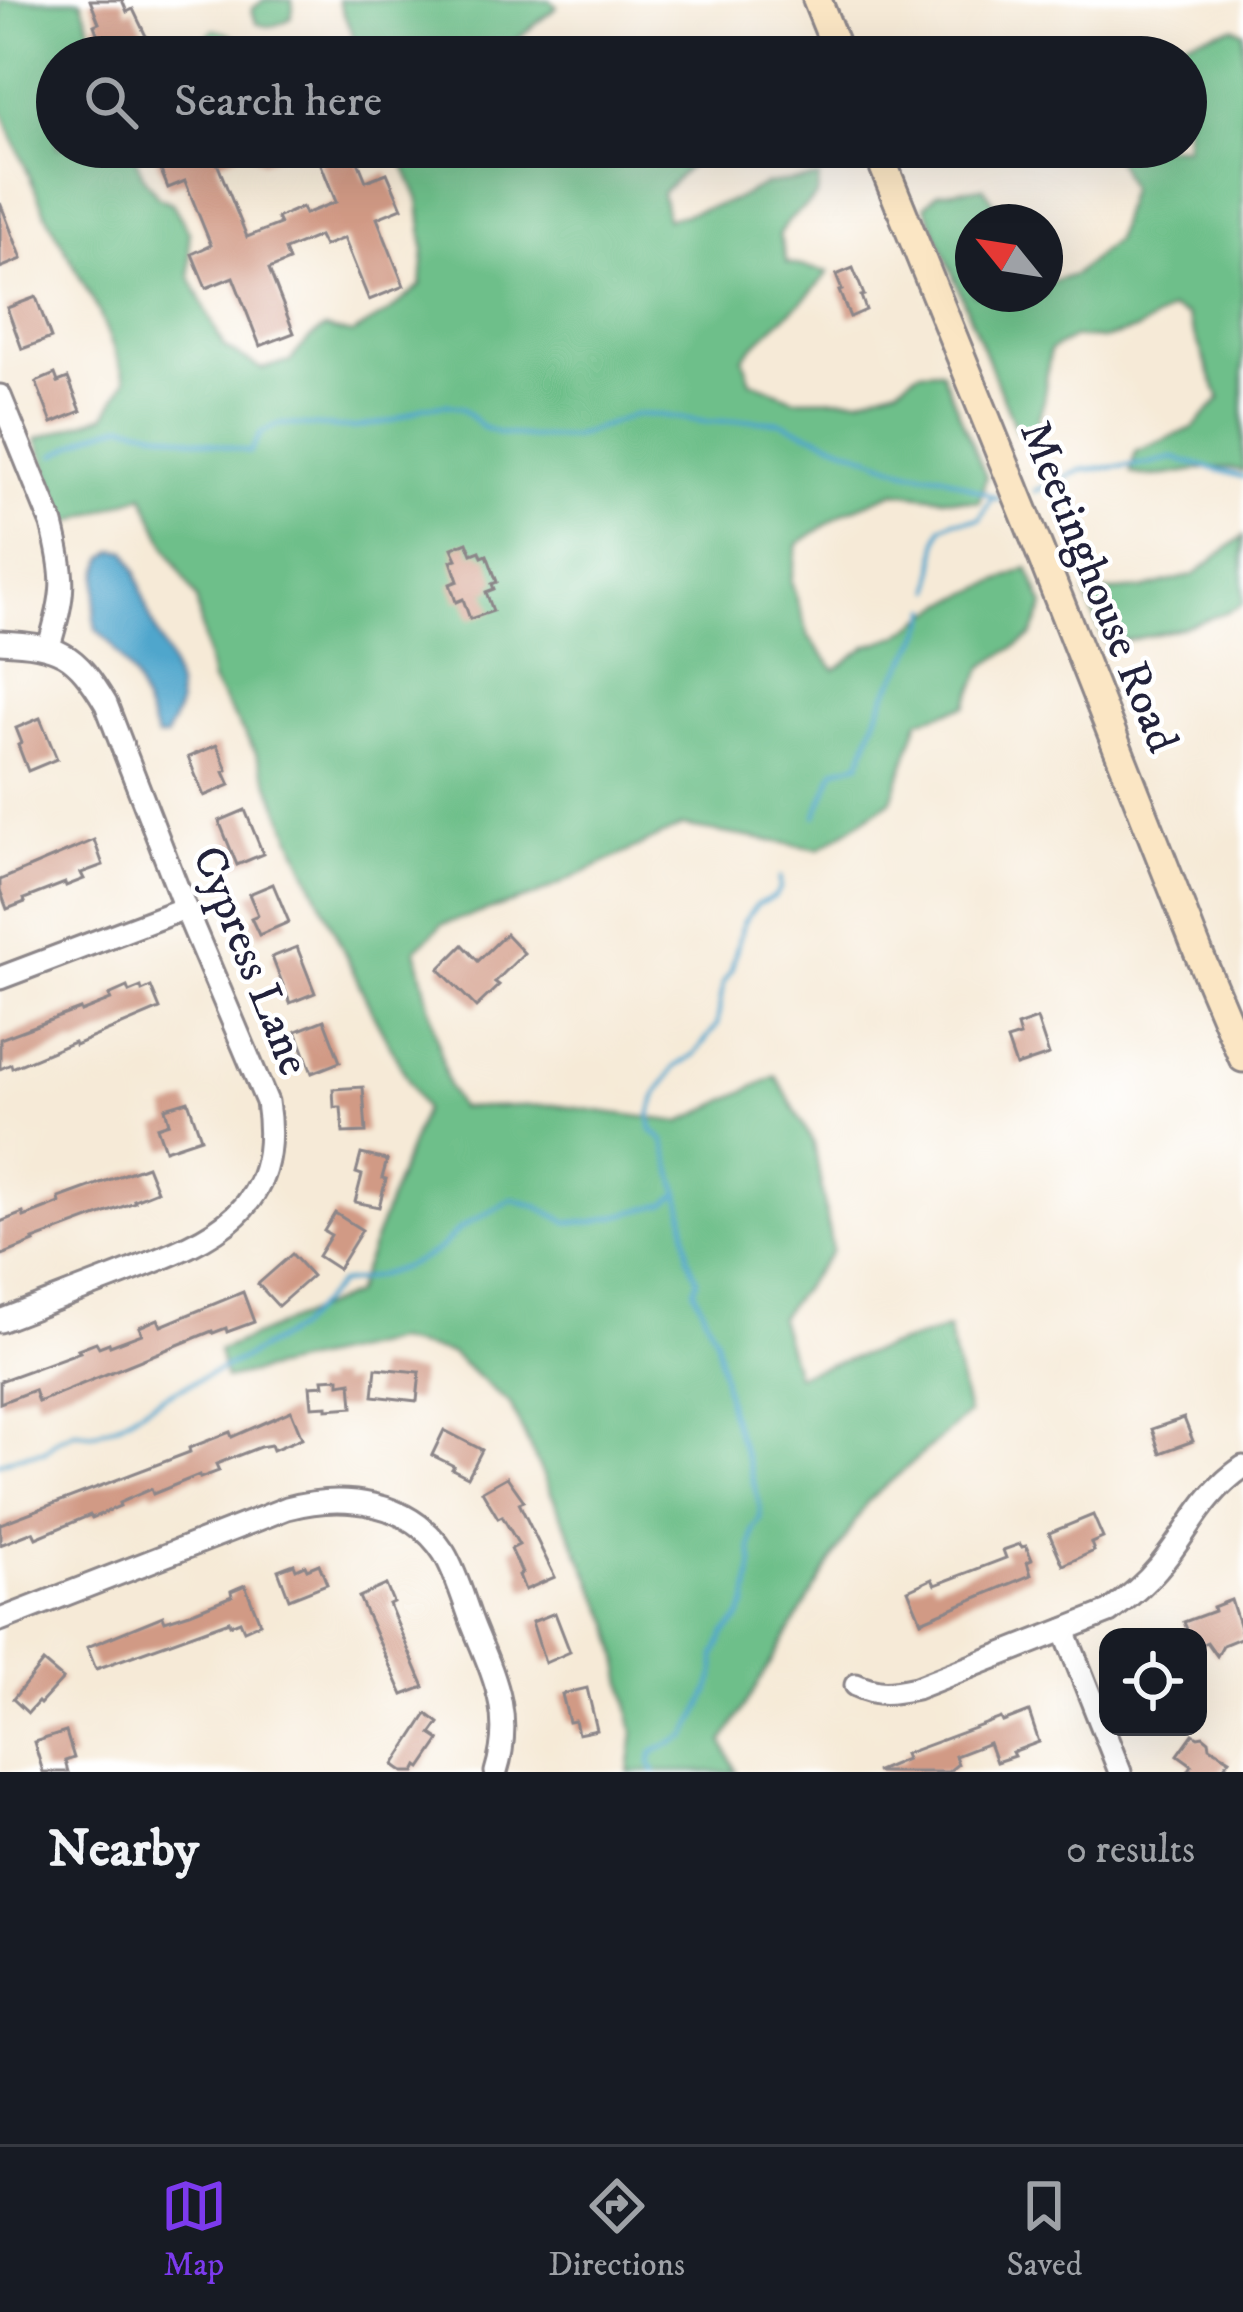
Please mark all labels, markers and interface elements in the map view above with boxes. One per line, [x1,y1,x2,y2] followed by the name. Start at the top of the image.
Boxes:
[36,36,1207,168] search box
[78,69,144,135] icon: search
[174,74,382,130] text: Search here
[955,204,1063,312] north arrow
[1006,413,1190,762] street label: Meetinghouse Road
[179,838,321,1084] street label: Cypress Lane
[1099,1628,1207,1736] map controls
[1099,1628,1207,1736] button: locate
[48,1818,199,1882] text: Nearby
[1066,1826,1195,1875] text: 0 results
[161,2173,227,2286] tab: Map
[548,2173,685,2286] tab: Directions
[1006,2173,1082,2286] tab: Saved

